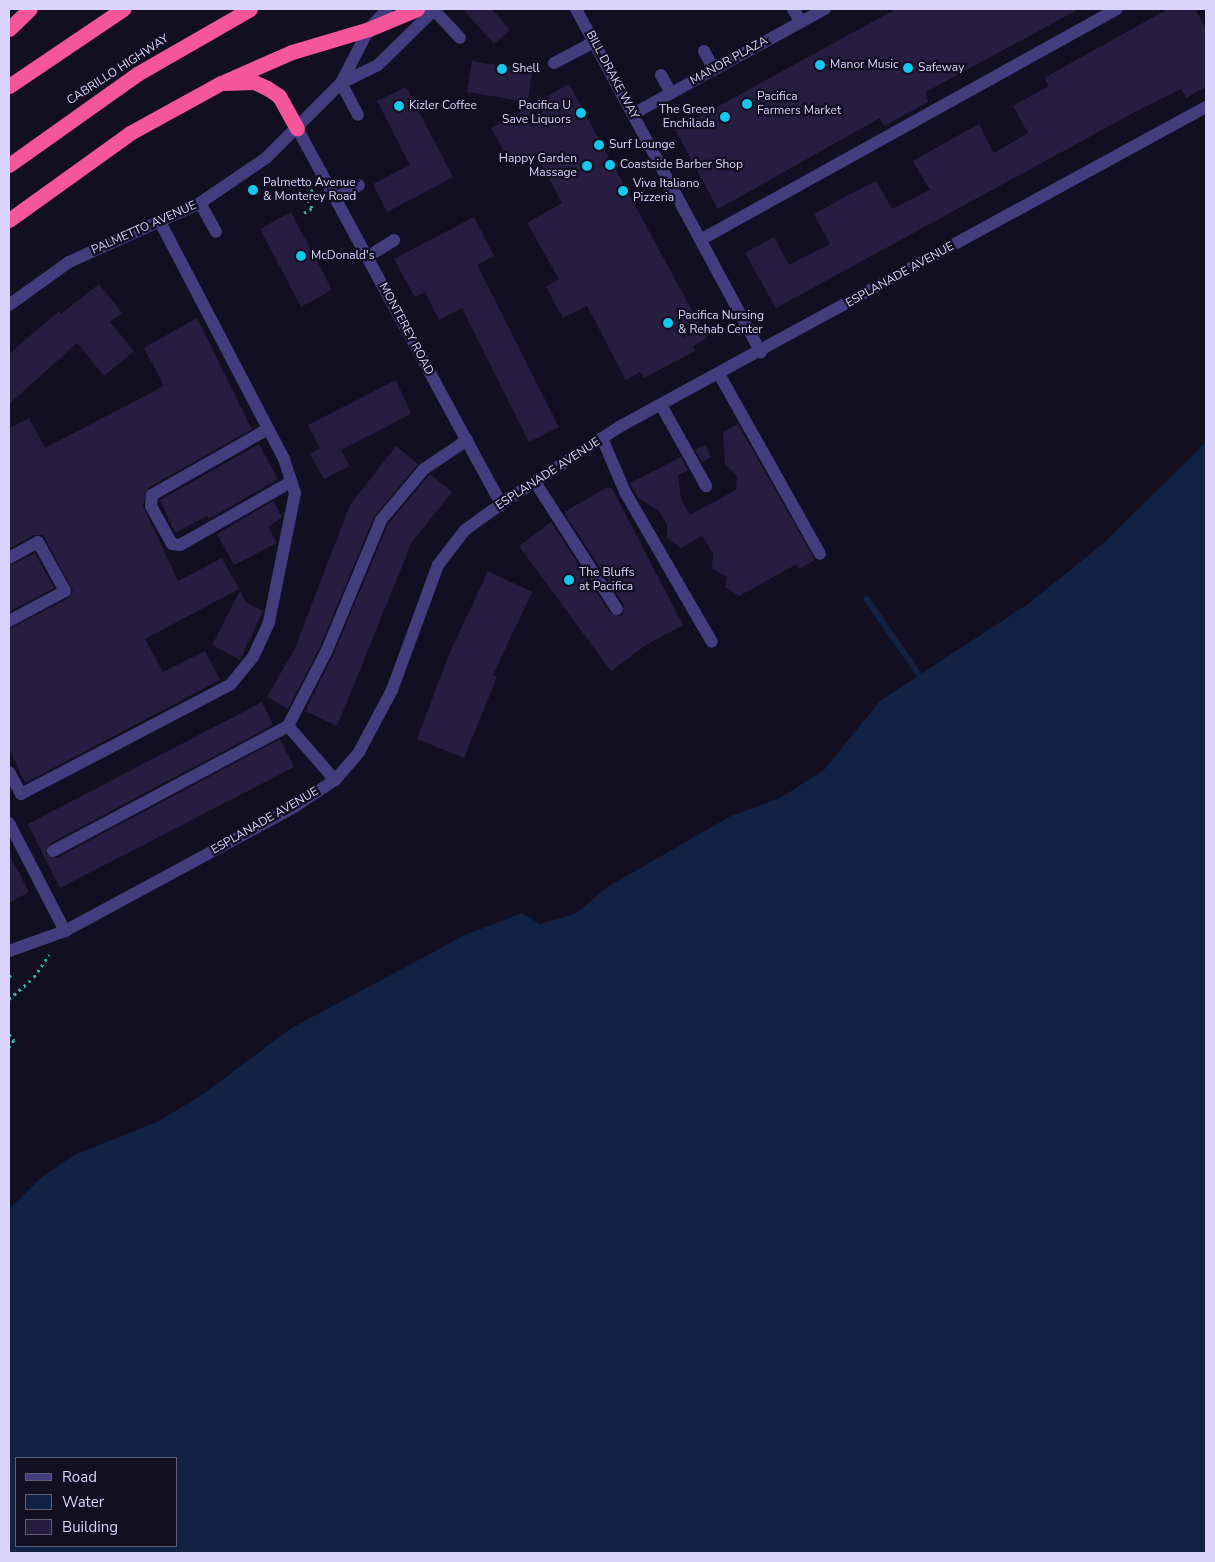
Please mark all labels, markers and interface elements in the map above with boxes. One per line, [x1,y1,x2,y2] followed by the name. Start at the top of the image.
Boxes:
[583,28,641,122] street label: BILL DRAKE WAY
[64,32,172,108] street label: CABRILLO HIGHWAY
[688,34,770,88] street label: MANOR PLAZA
[830,58,899,72] place label: Manor Music
[814,59,826,71] marker: Manor Music
[918,61,964,75] place label: Safeway
[512,62,540,76] place label: Shell
[902,62,914,74] marker: Safeway
[496,63,508,75] marker: Shell
[757,90,841,118] place label: Pacifica Farmers Market
[741,98,753,110] marker: Pacifica Farmers Market
[409,99,477,113] place label: Kizler Coffee
[502,99,571,127] place label: Pacifica U Save Liquors
[393,100,405,112] marker: Kizler Coffee
[659,103,715,131] place label: The Green Enchilada
[575,107,587,119] marker: Pacifica U Save Liquors
[719,111,731,123] marker: The Green Enchilada
[609,138,675,152] place label: Surf Lounge
[593,139,605,151] marker: Surf Lounge
[499,152,577,180] place label: Happy Garden Massage
[620,158,743,172] place label: Coastside Barber Shop
[604,159,616,171] marker: Coastside Barber Shop
[581,160,593,172] marker: Happy Garden Massage
[263,176,356,204] place label: Palmetto Avenue & Monterey Road
[633,177,699,205] place label: Viva Italiano Pizzeria
[247,184,259,196] marker: Palmetto Avenue & Monterey Road
[617,185,629,197] marker: Viva Italiano Pizzeria
[89,198,199,258] street label: PALMETTO AVENUE
[843,239,957,311] street label: ESPLANADE AVENUE
[311,249,374,263] place label: McDonald's
[295,250,307,262] marker: McDonald's
[376,280,436,378] street label: MONTEREY ROAD
[678,309,764,337] place label: Pacifica Nursing & Rehab Center
[662,317,674,329] marker: Pacifica Nursing & Rehab Center
[493,435,603,513] street label: ESPLANADE AVENUE
[579,566,634,594] place label: The Bluffs at Pacifica
[563,574,575,586] marker: The Bluffs at Pacifica
[209,784,321,858] street label: ESPLANADE AVENUE
[15,1457,178,1547] legend
[62,1467,97,1487] text: Road
[62,1492,104,1512] text: Water
[62,1517,118,1537] text: Building

